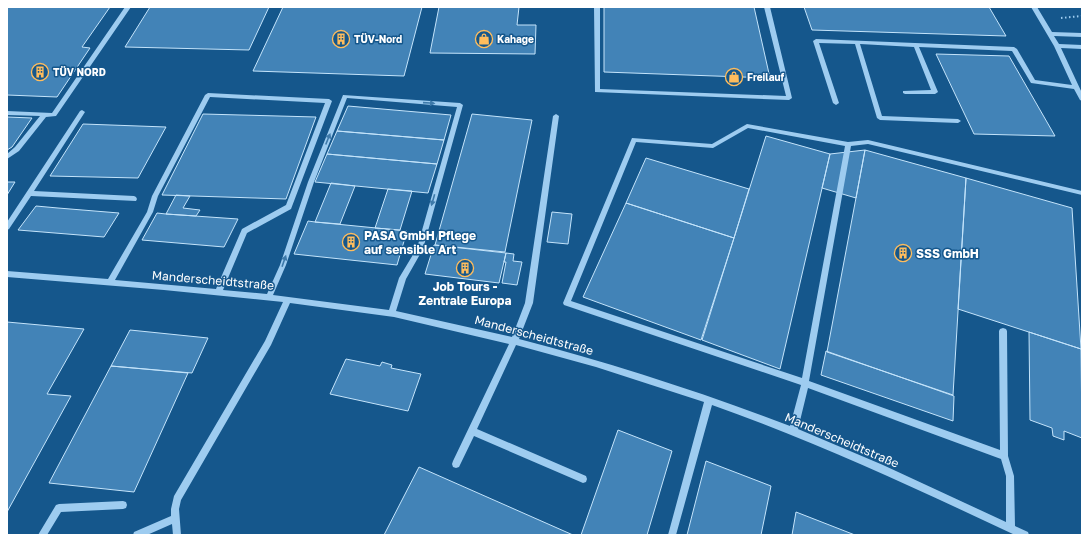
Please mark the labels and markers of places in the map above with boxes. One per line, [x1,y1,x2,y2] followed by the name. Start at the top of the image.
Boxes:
[331,29,351,49] building icon: TÜV-Nord
[474,29,494,49] shop icon: Kahage
[354,33,402,45] place label: TÜV-Nord
[497,33,534,45] place label: Kahage
[30,62,50,82] building icon: TÜV NORD
[53,66,106,78] place label: TÜV NORD
[724,67,744,87] shop icon: Freilauf
[747,71,784,83] place label: Freilauf
[364,228,476,257] place label: PASA GmbH Pflege auf sensible Art
[341,232,361,252] building icon: PASA GmbH Pflege auf sensible Art
[893,243,913,263] building icon: SSS GmbH
[916,246,979,261] place label: SSS GmbH
[455,258,475,278] building icon: Job Tours - Zentrale Europa
[419,279,511,308] place label: Job Tours - Zentrale Europa

